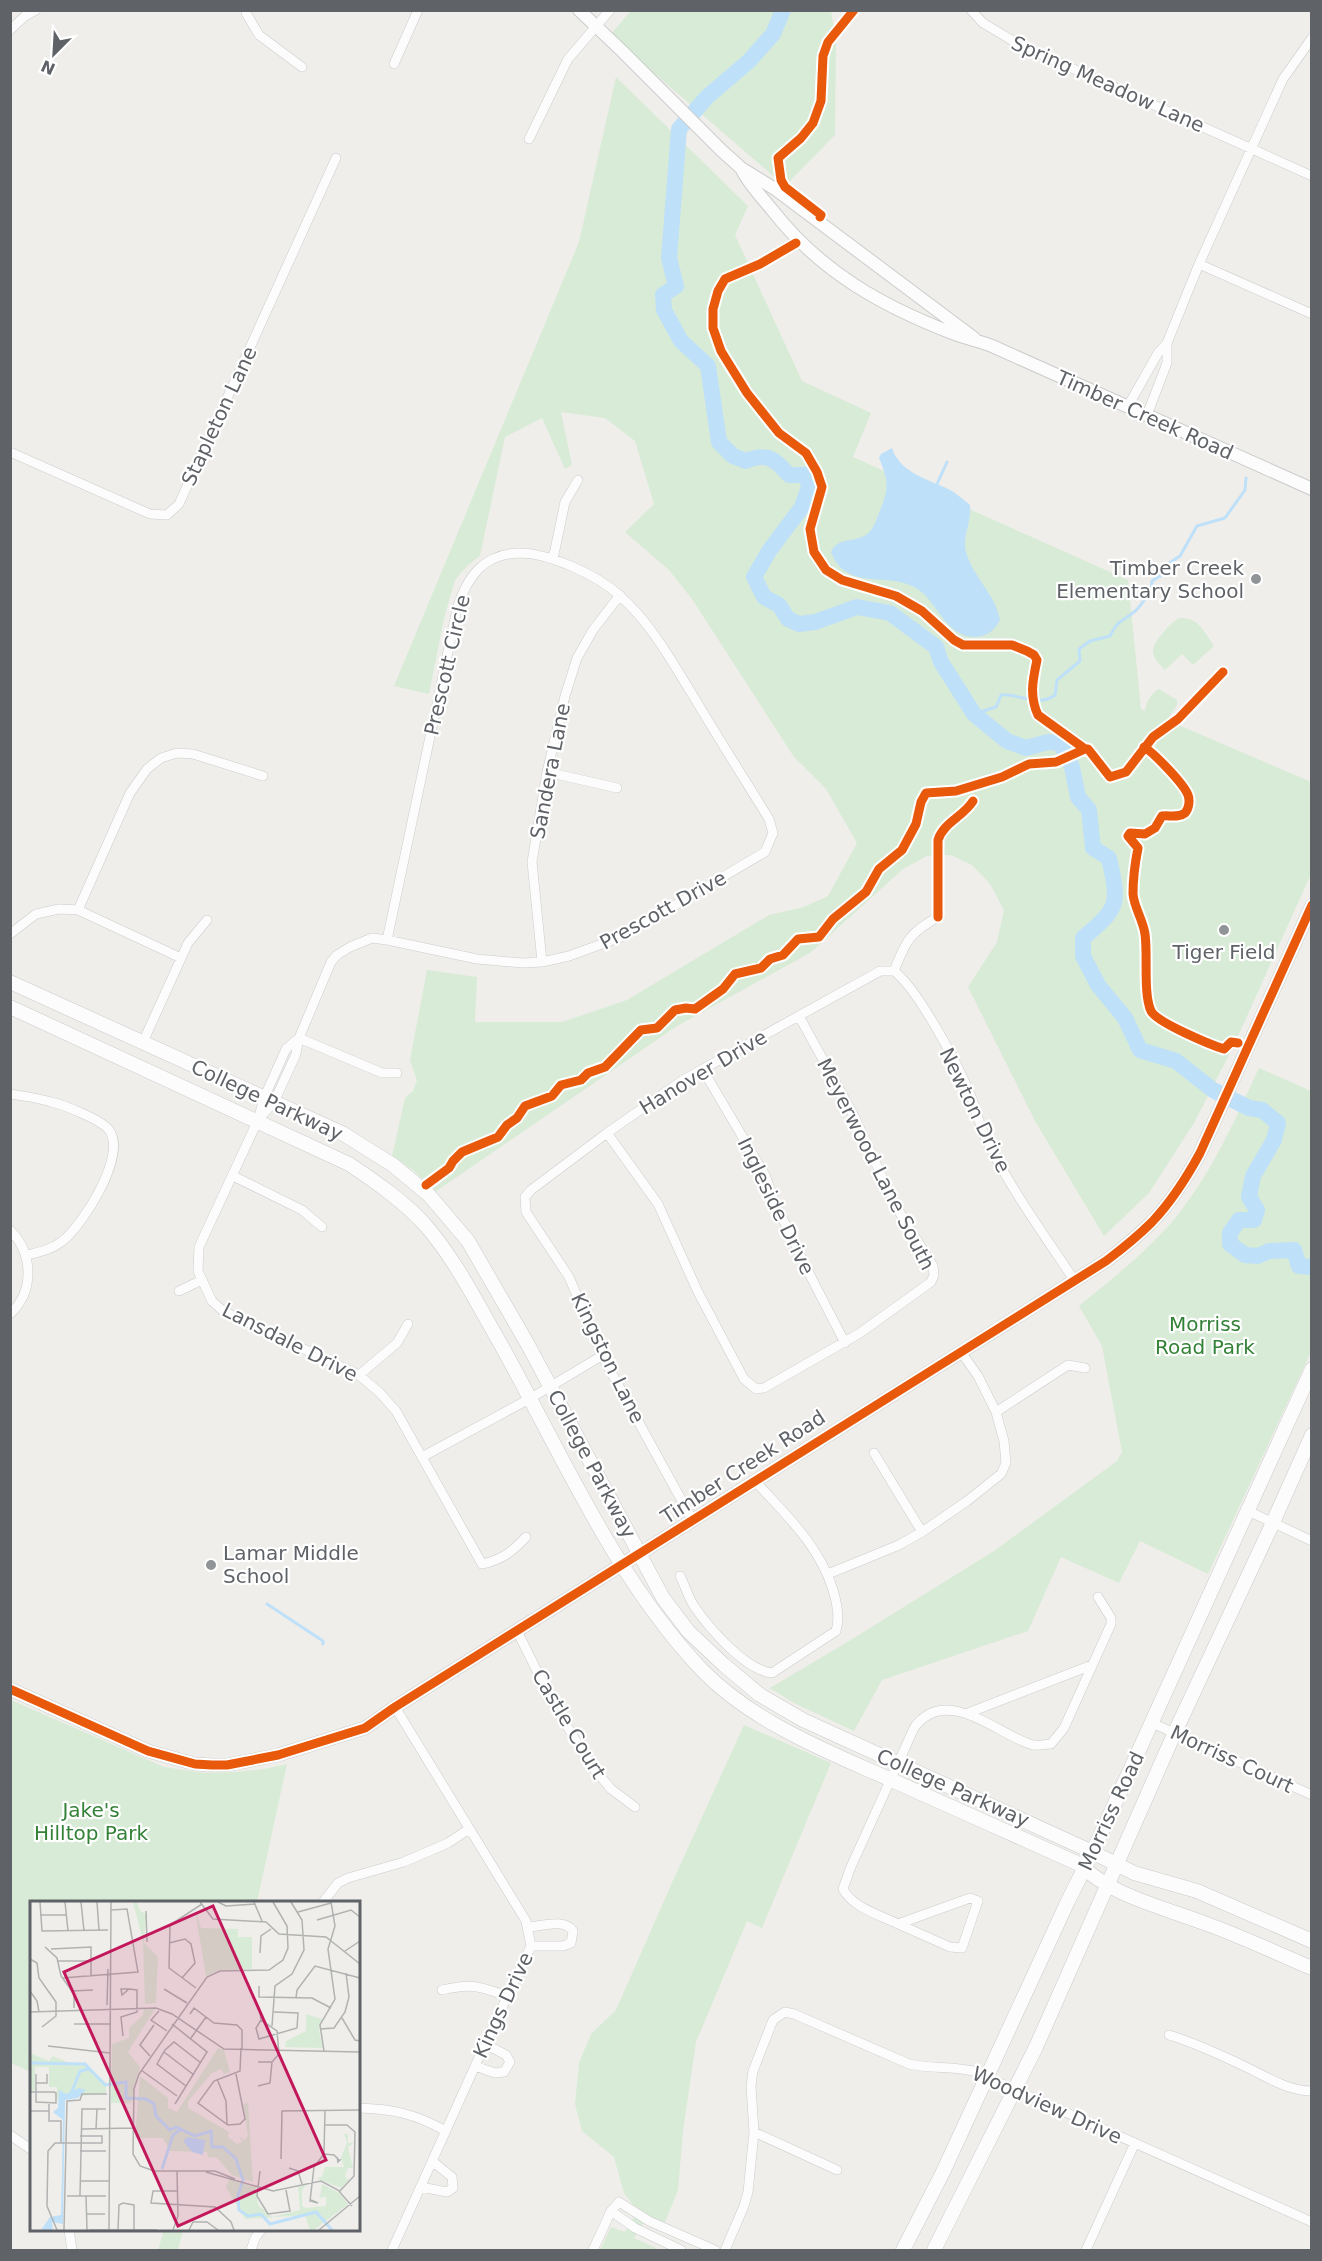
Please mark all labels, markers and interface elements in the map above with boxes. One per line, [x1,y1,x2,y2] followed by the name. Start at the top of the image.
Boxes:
[24,24,84,84] north arrow
[1008,31,1208,137] street label: Spring Meadow Lane
[38,56,58,79] text: N
[176,343,262,489] street label: Stapleton Lane
[1052,365,1237,465] street label: Timber Creek Road
[1056,556,1244,603] place label: Timber Creek Elementary School
[1249,572,1263,586] marker: Timber Creek Elementary School
[419,592,475,738] street label: Prescott Circle
[525,701,575,841] street label: Sandera Lane
[596,865,730,955] street label: Prescott Drive
[1217,923,1231,937] marker: Tiger Field
[1172,940,1275,964] place label: Tiger Field
[635,1025,771,1119] street label: Hanover Drive
[934,1044,1016,1176] street label: Newton Drive
[187,1054,347,1146] street label: College Parkway
[812,1054,940,1274] street label: Meyerwood Lane South
[732,1133,820,1279] street label: Ingleside Drive
[566,1289,650,1427] street label: Kingston Lane
[218,1297,362,1387] street label: Lansdale Drive
[1155,1312,1255,1359] park label: Morriss Road Park
[543,1386,641,1542] street label: College Parkway
[656,1405,830,1530] street label: Timber Creek Road
[223,1541,359,1588] place label: Lamar Middle School
[204,1558,218,1572] marker: Lamar Middle School
[527,1665,611,1783] street label: Castle Court
[1167,1720,1298,1798] street label: Morriss Court
[873,1744,1033,1833] street label: College Parkway
[1073,1748,1149,1874] street label: Morriss Road
[34,1798,148,1845] park label: Jake's Hilltop Park
[30,1901,360,2231] inset map
[468,1948,538,2062] street label: Kings Drive
[968,2061,1126,2149] street label: Woodview Drive

